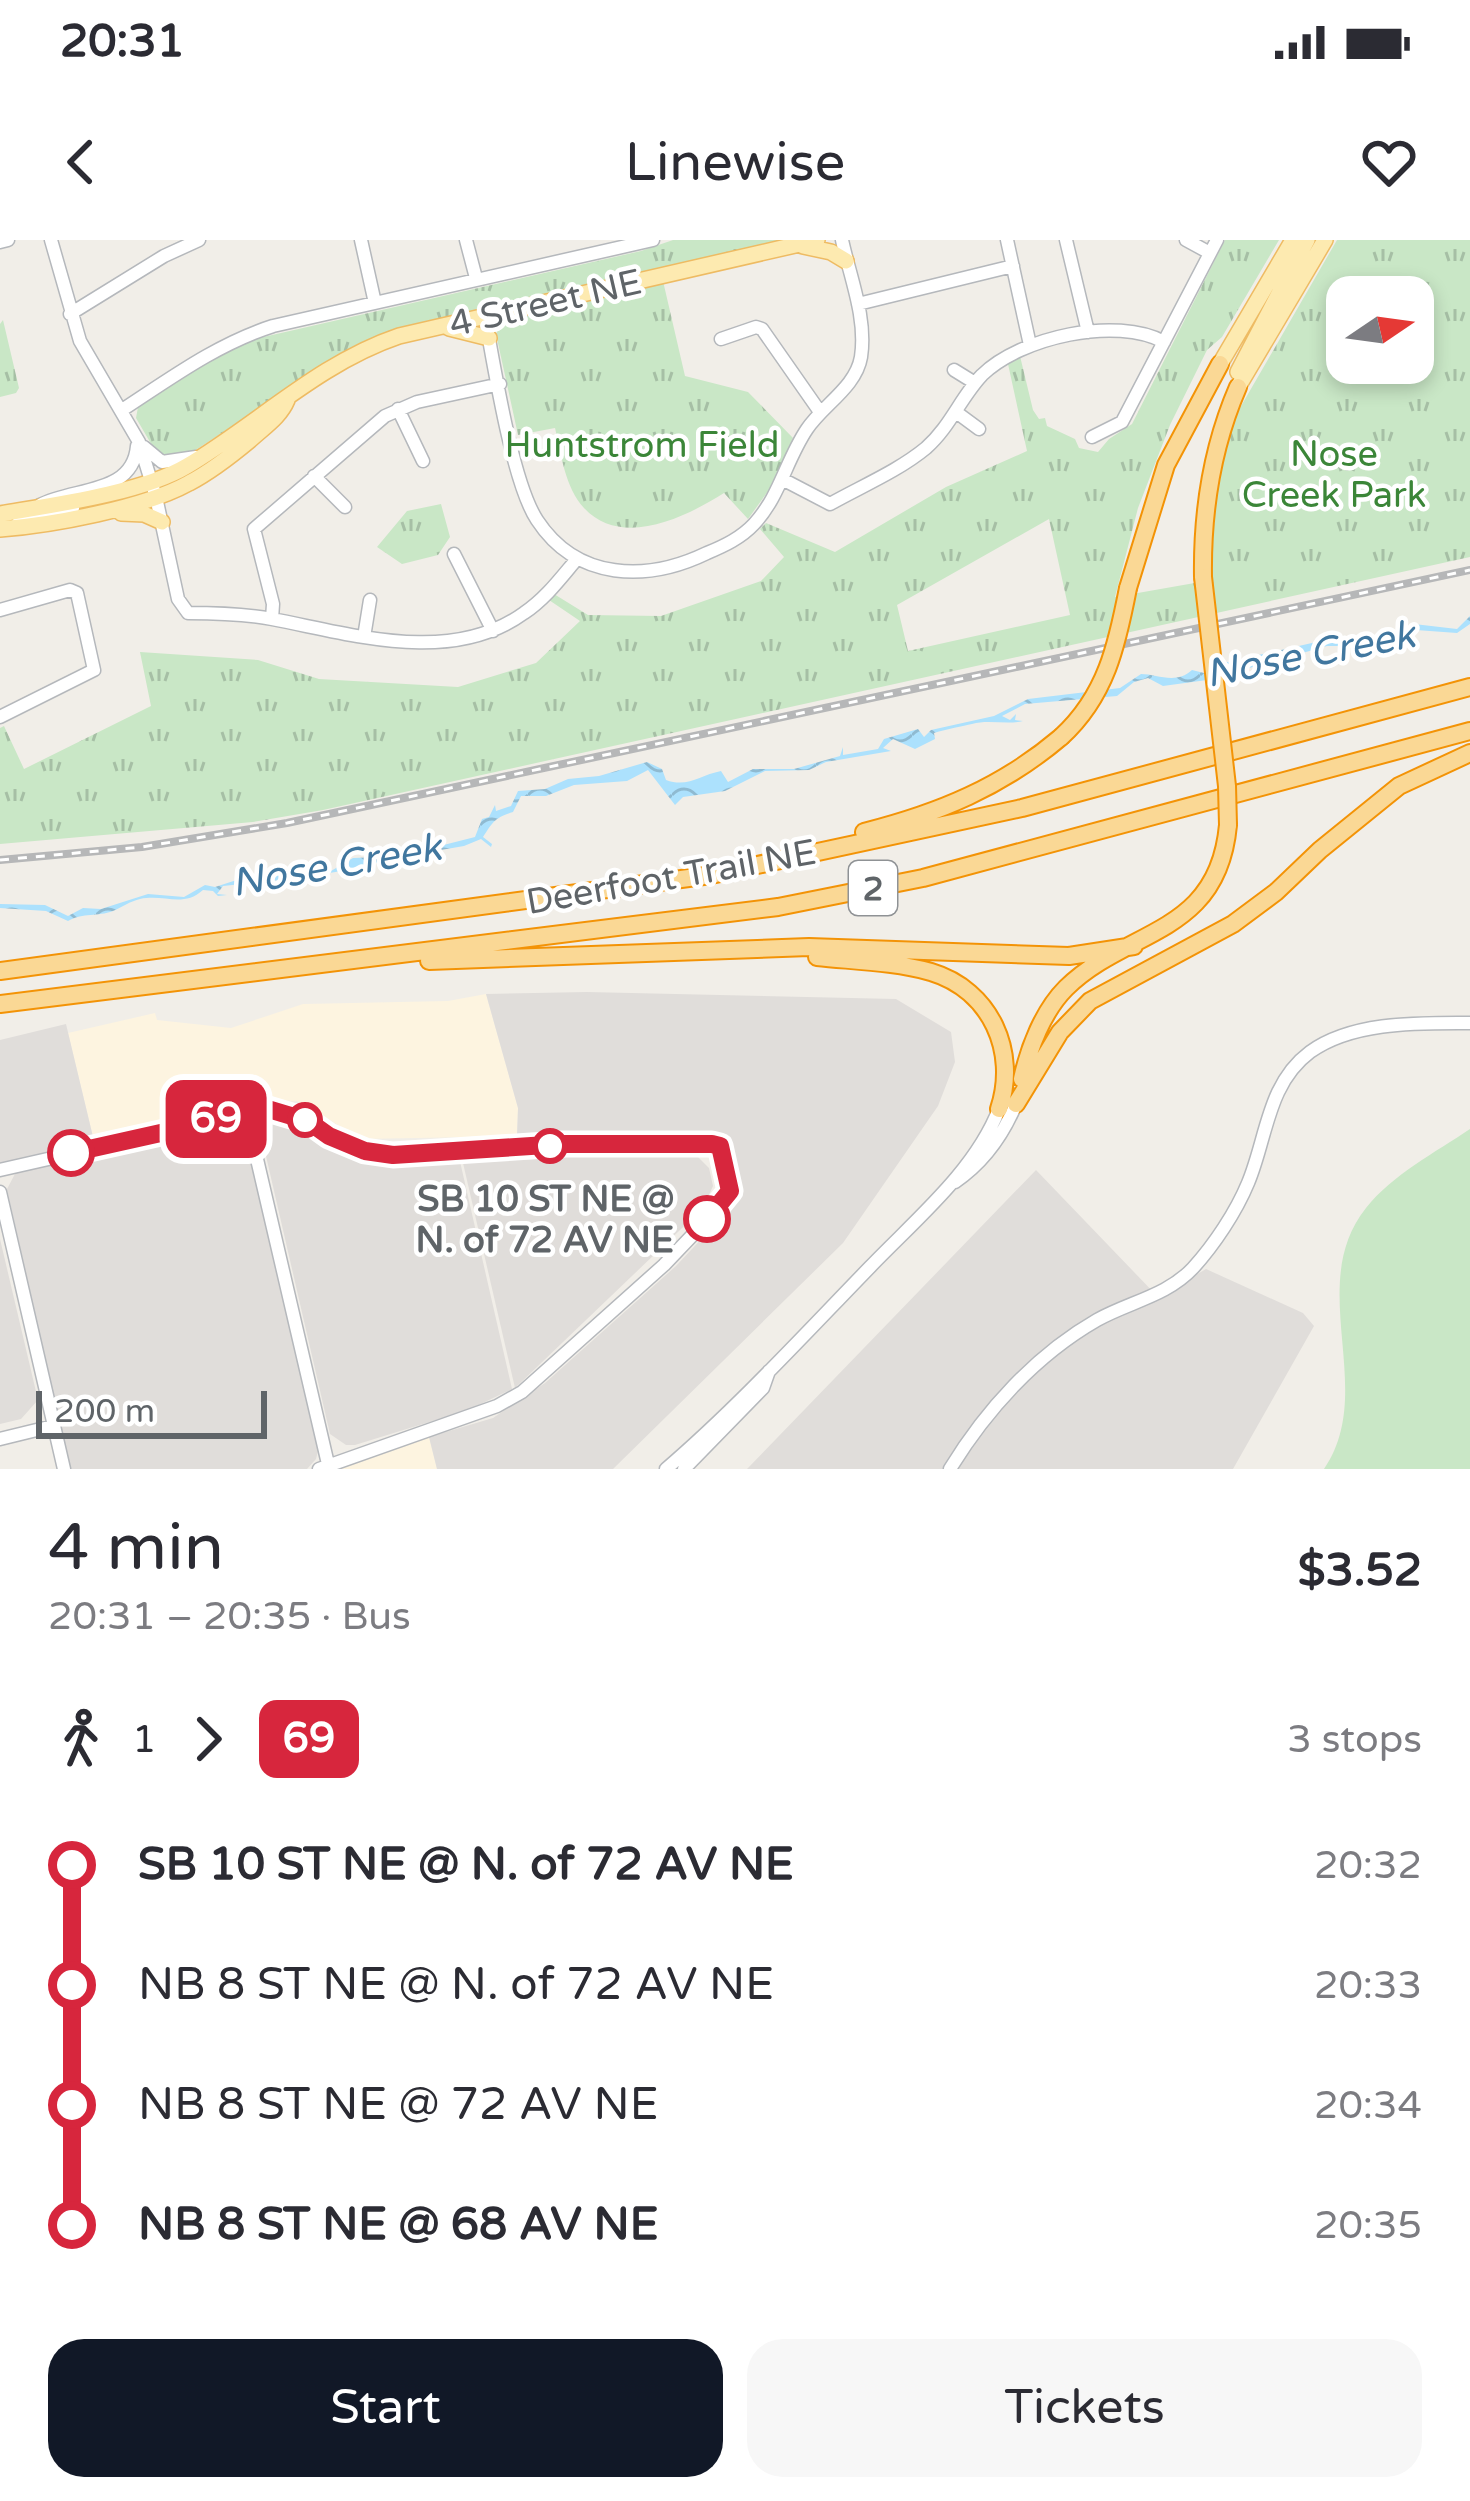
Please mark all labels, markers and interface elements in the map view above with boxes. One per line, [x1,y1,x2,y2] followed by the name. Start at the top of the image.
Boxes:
[60,15,185,69] text: 20:31
[48,129,114,195] icon: back
[1356,129,1422,195] icon: heart
[625,130,845,195] text: Linewise
[445,260,646,346] street label: 4 Street NE
[1326,276,1434,384] north arrow
[1326,276,1434,384] map controls
[505,424,779,467] park label: Huntstrom Field
[1242,433,1426,517] park label: Nose Creek Park
[1202,611,1422,698] water label: Nose Creek
[228,823,447,907] water label: Nose Creek
[523,831,819,924] street label: Deerfoot Trail NE
[849,861,897,915] road number: 2
[162,1080,270,1158] line badge: 69
[190,1093,242,1144] text: 69
[289,1104,321,1136] unlabelled marker
[534,1130,566,1162] unlabelled marker
[49,1131,93,1175] unlabelled marker
[415,1178,674,1262] place label: SB 10 ST NE @ N. of 72 AV NE
[685,1197,729,1241] marker: SB 10 ST NE @ N. of 72 AV NE
[36,1385,267,1438] scale bar
[54,1392,155,1431] text: 200 m
[48,1508,224,1588] text: 4 min
[1298,1544,1422,1598] text: $3.52
[48,1593,411,1640] text: 20:31 – 20:35 · Bus
[48,1706,114,1772] icon: walk
[175,1706,241,1772] icon: forward
[283,1713,335,1764] text: 69
[132,1716,157,1763] text: 1
[1287,1716,1422,1763] text: 3 stops
[138,1838,794,1892] text: SB 10 ST NE @ N. of 72 AV NE
[1314,1842,1422,1889] text: 20:32
[138,1958,774,2012] text: NB 8 ST NE @ N. of 72 AV NE
[1314,1962,1422,2009] text: 20:33
[138,2078,658,2132] text: NB 8 ST NE @ 72 AV NE
[1314,2082,1422,2129] text: 20:34
[138,2198,658,2252] text: NB 8 ST NE @ 68 AV NE
[1314,2202,1422,2249] text: 20:35
[48,2339,723,2477] button: Start
[747,2339,1422,2477] button: Tickets

